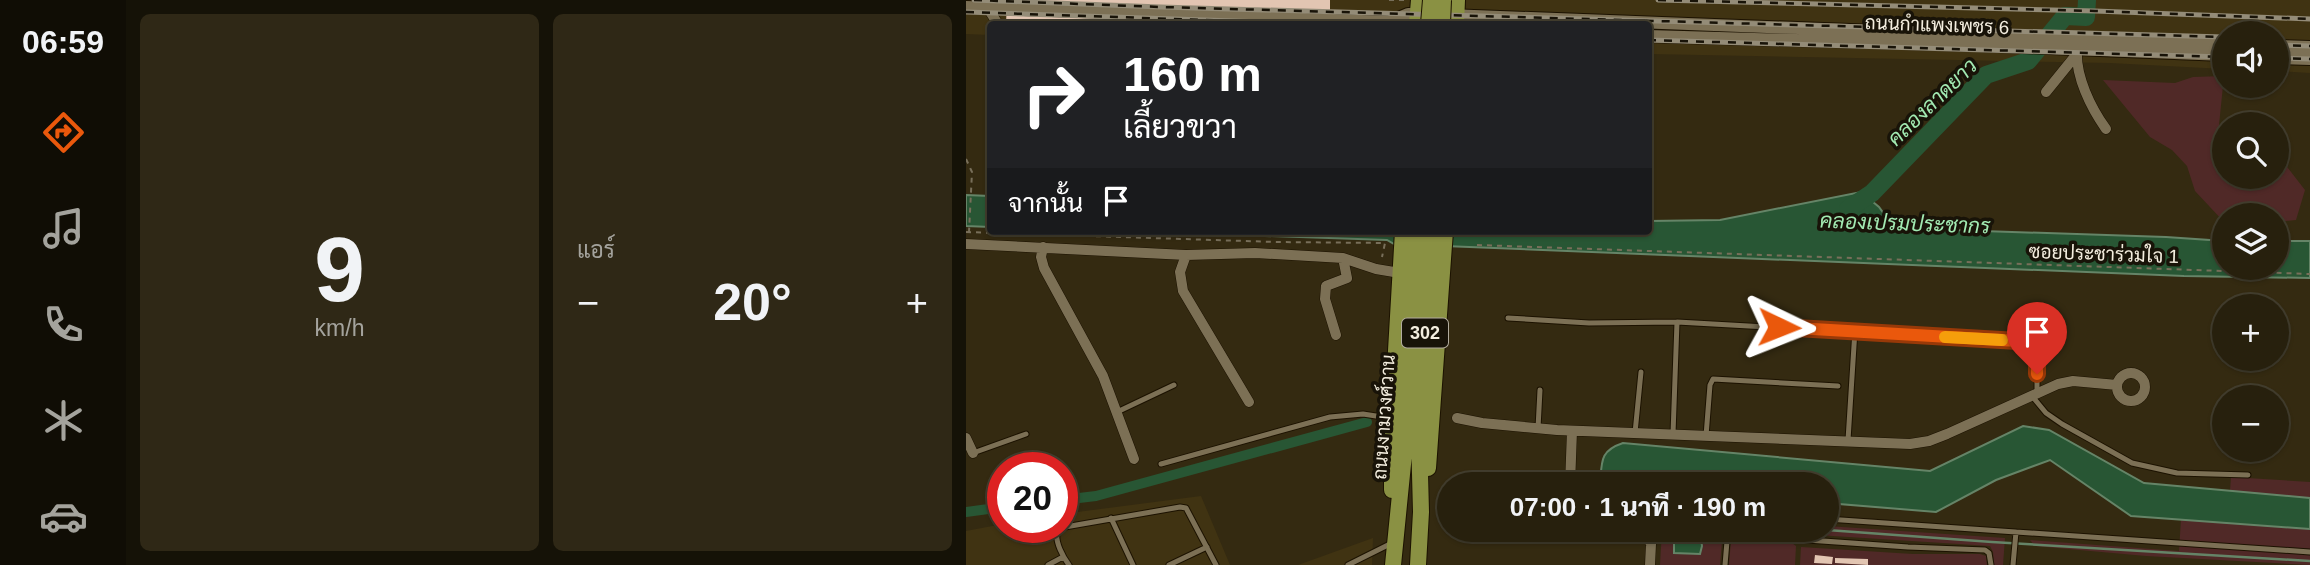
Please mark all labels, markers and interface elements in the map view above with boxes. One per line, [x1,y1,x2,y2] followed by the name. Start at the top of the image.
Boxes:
[1864,12,2010,38] street label: ถนนกำแพงเพชร 6
[2212,21,2289,462] map controls
[2212,21,2289,98] button: sound
[22,24,104,60] text: 06:59
[1123,47,1262,101] text: 160 m
[1008,49,1099,140] icon: right
[1883,54,1981,150] water label: คลองลาดยาว
[39,108,88,157] icon: directions
[1123,109,1237,145] text: เลี้ยวขวา
[2212,112,2289,189] button: search
[1097,182,1135,220] icon: arrive
[1008,188,1083,218] text: จากนั้น
[2212,203,2289,280] button: layers
[39,204,88,253] icon: music
[1819,209,1991,237] water label: คลองเปรมประชากร
[314,219,365,320] text: 9
[577,237,615,263] text: แอร์
[2028,239,2180,267] street label: ซอยประชาร่วมใจ 1
[713,273,792,331] text: 20°
[577,282,599,324] text: −
[906,282,928,324] text: +
[1742,290,1816,364] position arrow
[2212,294,2289,371] button: +
[39,300,88,349] icon: phone
[2007,302,2067,374] pin
[2018,313,2056,351] icon: arrive
[315,315,364,341] text: km/h
[1402,318,1448,348] road number: 302
[1367,353,1399,480] street label: ถนนงามวงศ์วาน
[2212,385,2289,462] button: −
[39,396,88,445] icon: climate
[987,452,1078,543] speed limit sign: 20
[39,492,88,541] icon: car
[1510,492,1766,522] text: 07:00 · 1 นาที · 190 m

